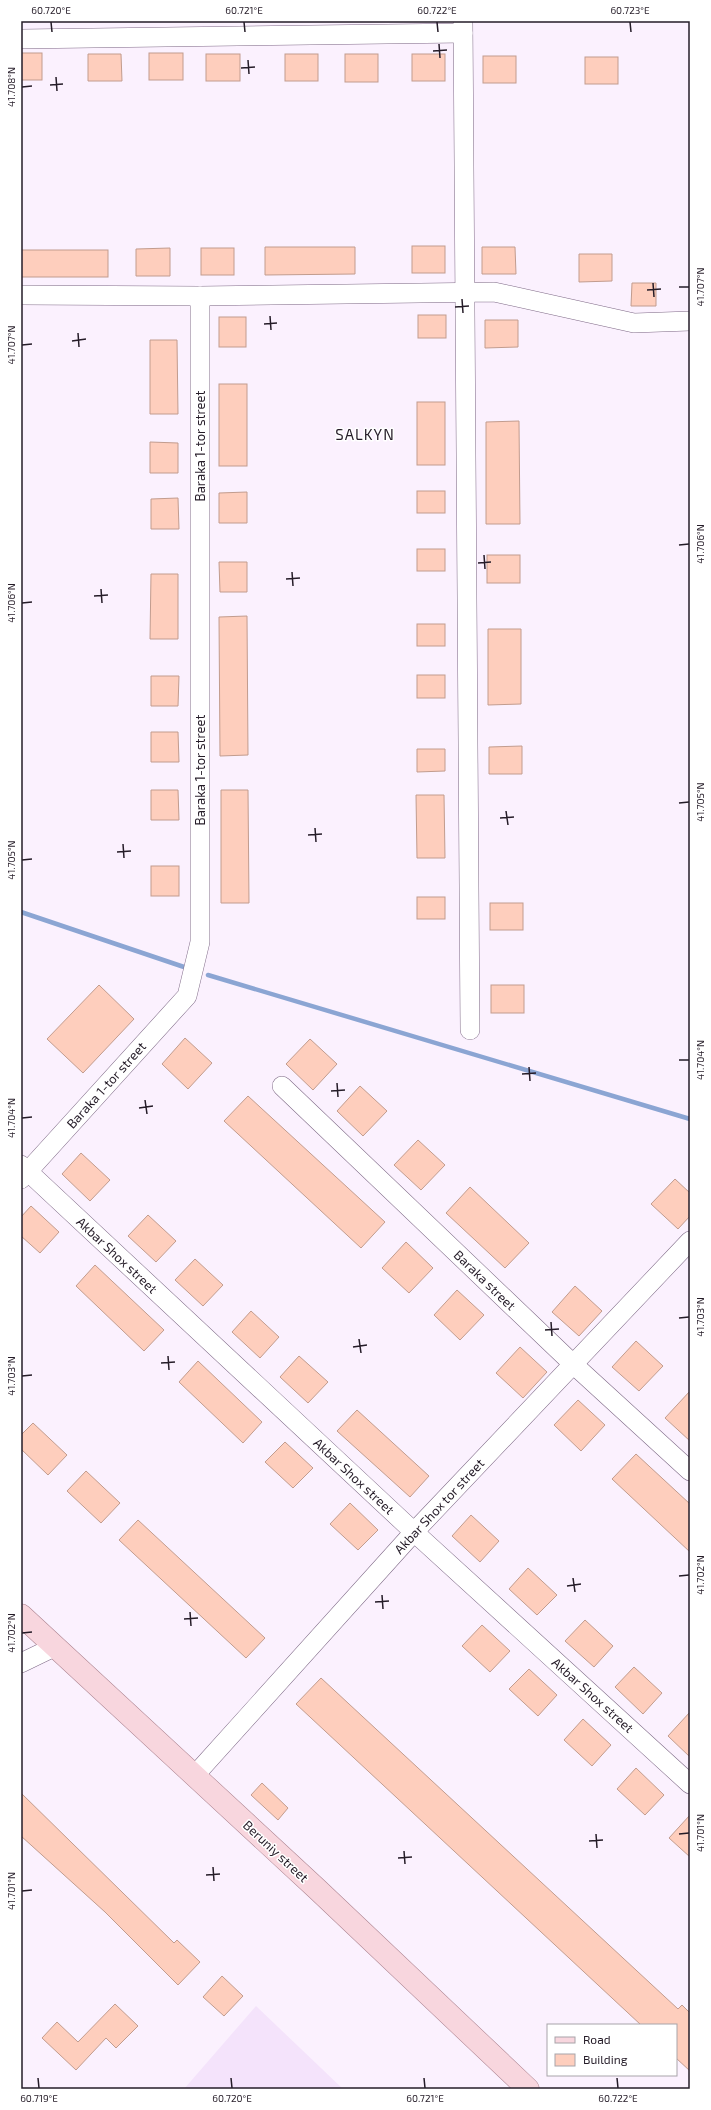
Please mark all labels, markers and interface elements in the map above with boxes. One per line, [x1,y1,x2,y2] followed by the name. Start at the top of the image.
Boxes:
[31,4,71,16] text: 60.720°E
[225,4,263,16] text: 60.721°E
[417,4,457,16] text: 60.722°E
[610,4,650,16] text: 60.723°E
[5,67,17,107] text: 41.708°N
[694,267,706,307] text: 41.707°N
[5,325,17,365] text: 41.707°N
[192,391,208,501] street label: Baraka 1-tor street
[335,425,395,443] district label: SALKYN
[694,524,706,564] text: 41.706°N
[5,583,17,623] text: 41.706°N
[192,715,208,825] street label: Baraka 1-tor street
[694,782,706,822] text: 41.705°N
[5,840,17,880] text: 41.705°N
[63,1038,149,1132] street label: Baraka 1-tor street
[694,1040,706,1080] text: 41.704°N
[5,1098,17,1138] text: 41.704°N
[73,1214,161,1296] street label: Akbar Shox street
[451,1247,519,1313] street label: Baraka street
[694,1297,706,1337] text: 41.703°N
[5,1356,17,1396] text: 41.703°N
[310,1435,398,1517] street label: Akbar Shox street
[391,1455,487,1557] street label: Akbar Shox tor street
[694,1555,706,1595] text: 41.702°N
[5,1613,17,1653] text: 41.702°N
[549,1654,637,1736] street label: Akbar Shox street
[694,1814,706,1852] text: 41.701°N
[240,1817,312,1885] street label: Beruniy street
[5,1872,17,1910] text: 41.701°N
[547,2024,677,2076] legend
[583,2032,611,2046] text: Road
[583,2052,628,2066] text: Building
[20,2092,58,2104] text: 60.719°E
[212,2092,252,2104] text: 60.720°E
[406,2092,444,2104] text: 60.721°E
[598,2092,638,2104] text: 60.722°E

